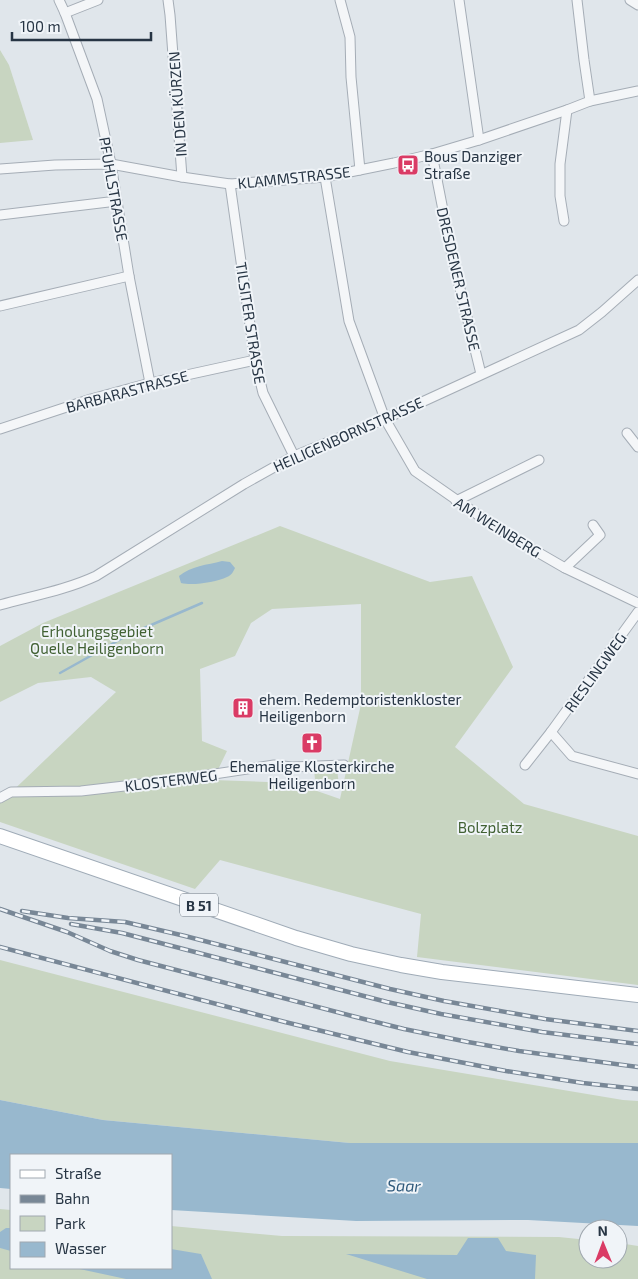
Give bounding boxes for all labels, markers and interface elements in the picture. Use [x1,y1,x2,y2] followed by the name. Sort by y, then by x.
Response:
[12,10,151,42] scale bar
[20,17,61,35] text: 100 m
[164,51,190,157] street label: IN DEN KÜRZEN
[96,135,132,243] street label: PFUHLSTRASSE
[424,147,522,182] place label: Bous Danziger Straße
[396,153,420,177] bus stop icon: Bous Danziger Straße
[237,162,351,192] street label: KLAMMSTRASSE
[434,205,484,353] street label: DRESDENER STRASSE
[232,261,270,385] street label: TILSITER STRASSE
[64,366,190,416] street label: BARBARASTRASSE
[270,393,426,475] street label: HEILIGENBORNSTRASSE
[451,493,545,561] street label: AM WEINBERG
[30,622,164,658] park label: Erholungsgebiet Quelle Heiligenborn
[560,629,630,715] street label: RIESLINGWEG
[259,690,462,725] place label: ehem. Redemptoristenkloster Heiligenborn
[231,696,255,720] building icon: ehem. Redemptoristenkloster Heiligenborn
[300,731,324,755] church icon: Ehemalige Klosterkirche Heiligenborn
[230,757,394,792] place label: Ehemalige Klosterkirche Heiligenborn
[124,765,218,795] street label: KLOSTERWEG
[458,818,522,836] park label: Bolzplatz
[180,894,218,916] road number: B 51
[10,1154,172,1269] legend
[55,1164,101,1182] text: Straße
[387,1175,422,1195] water label: Saar
[55,1189,90,1207] text: Bahn
[55,1214,86,1232] text: Park
[578,1219,628,1269] north arrow
[598,1222,608,1239] text: N
[55,1239,107,1257] text: Wasser

